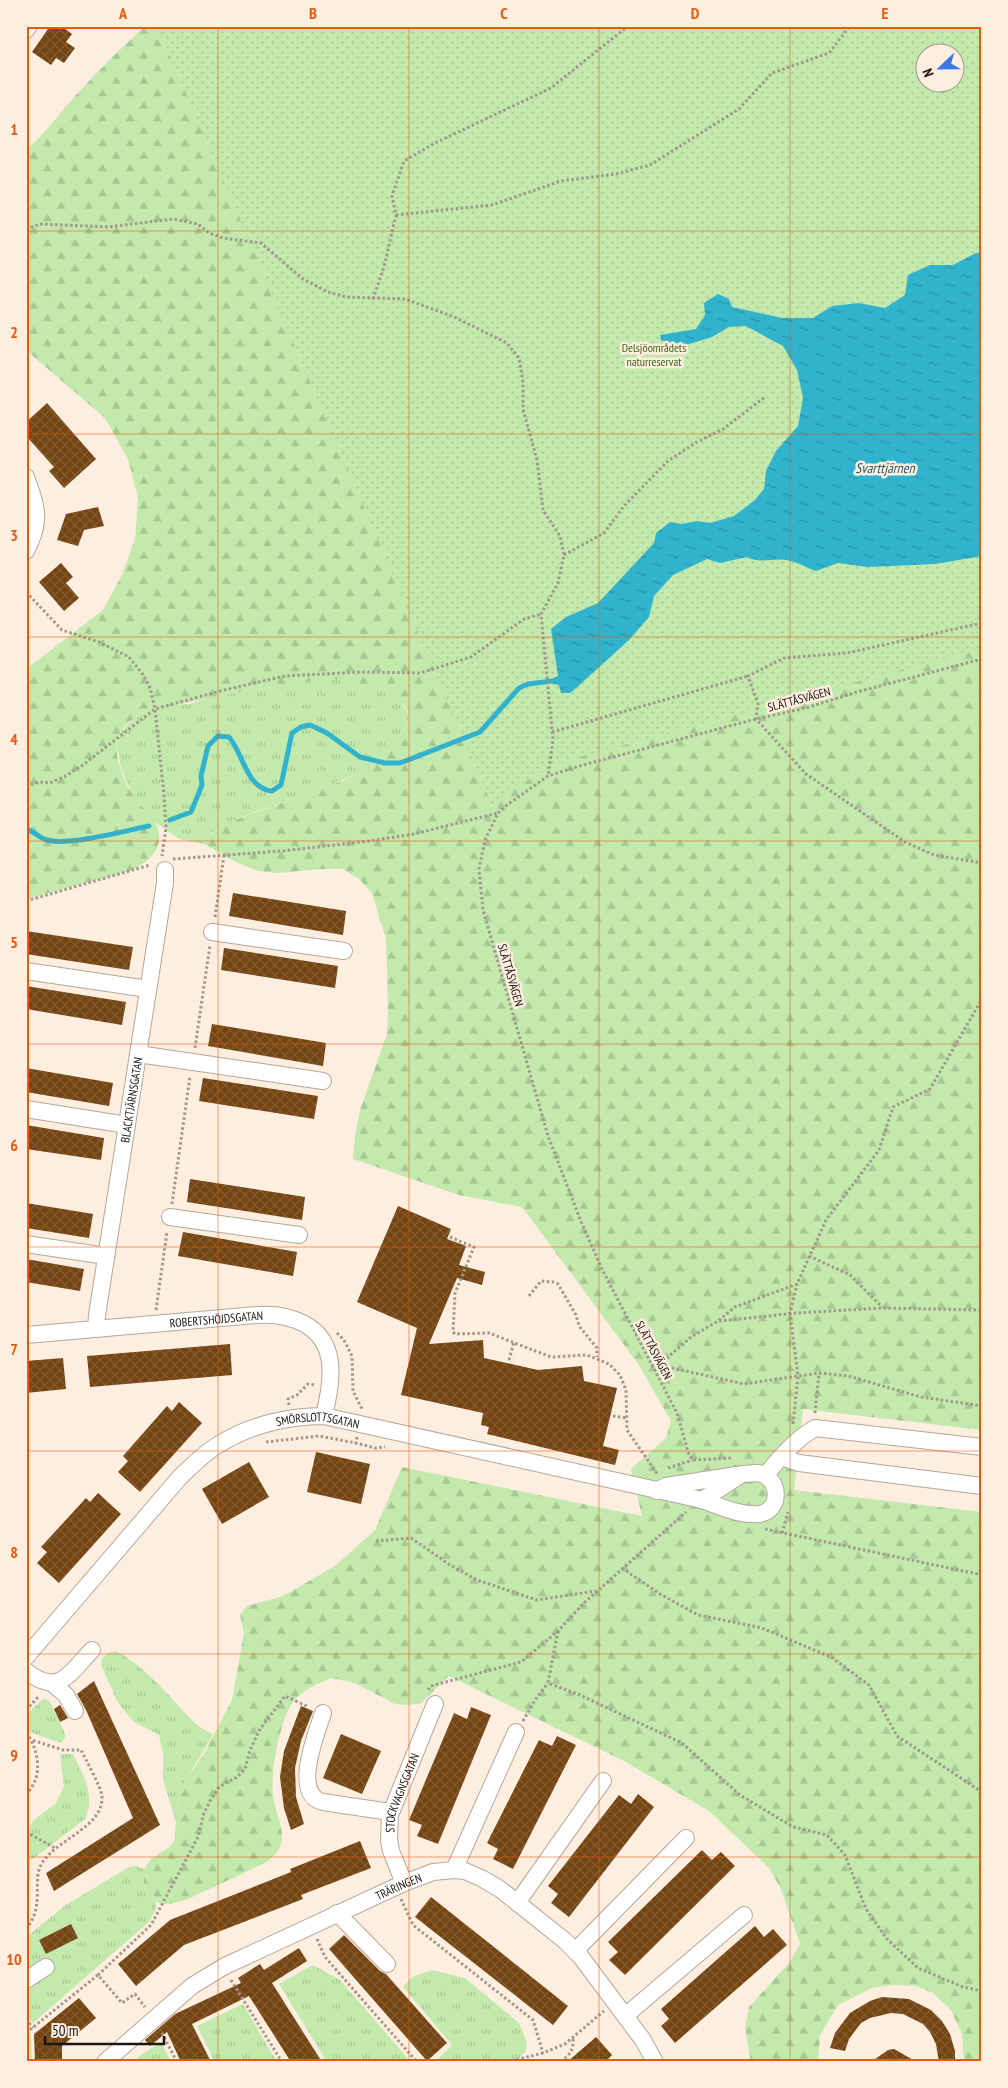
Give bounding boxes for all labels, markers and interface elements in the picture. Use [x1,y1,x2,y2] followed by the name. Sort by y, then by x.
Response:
[118,3,128,23] text: A
[309,3,317,23] text: B
[500,3,508,23] text: C
[691,3,700,23] text: D
[882,3,889,23] text: E
[916,42,966,92] north arrow
[918,66,938,80] text: N
[10,119,18,139] text: 1
[10,322,18,342] text: 2
[622,340,686,369] park label: Delsjöområdets naturreservat
[855,459,916,477] water label: Svarttjärnen
[10,525,18,545] text: 3
[766,683,832,715] street label: SLÄTTÅSVÄGEN
[10,729,18,749] text: 4
[10,932,18,952] text: 5
[495,942,527,1008] street label: SLÄTTÅSVÄGEN
[117,1056,145,1144] street label: BLACKTJÄRNSGATAN
[10,1135,18,1155] text: 6
[169,1307,263,1330] street label: ROBERTSHÖJDSGATAN
[632,1318,676,1382] street label: SLÄTTÅSVÄGEN
[10,1339,18,1359] text: 7
[274,1408,361,1431] street label: SMÖRSLOTTSGATAN
[10,1542,18,1562] text: 8
[10,1745,18,1765] text: 9
[382,1751,422,1833] street label: STOCKVAGNSGATAN
[373,1870,424,1903] street label: TRÄRINGEN
[6,1949,22,1969] text: 10
[45,2013,164,2045] scale bar
[52,2021,78,2040] text: 50 m

